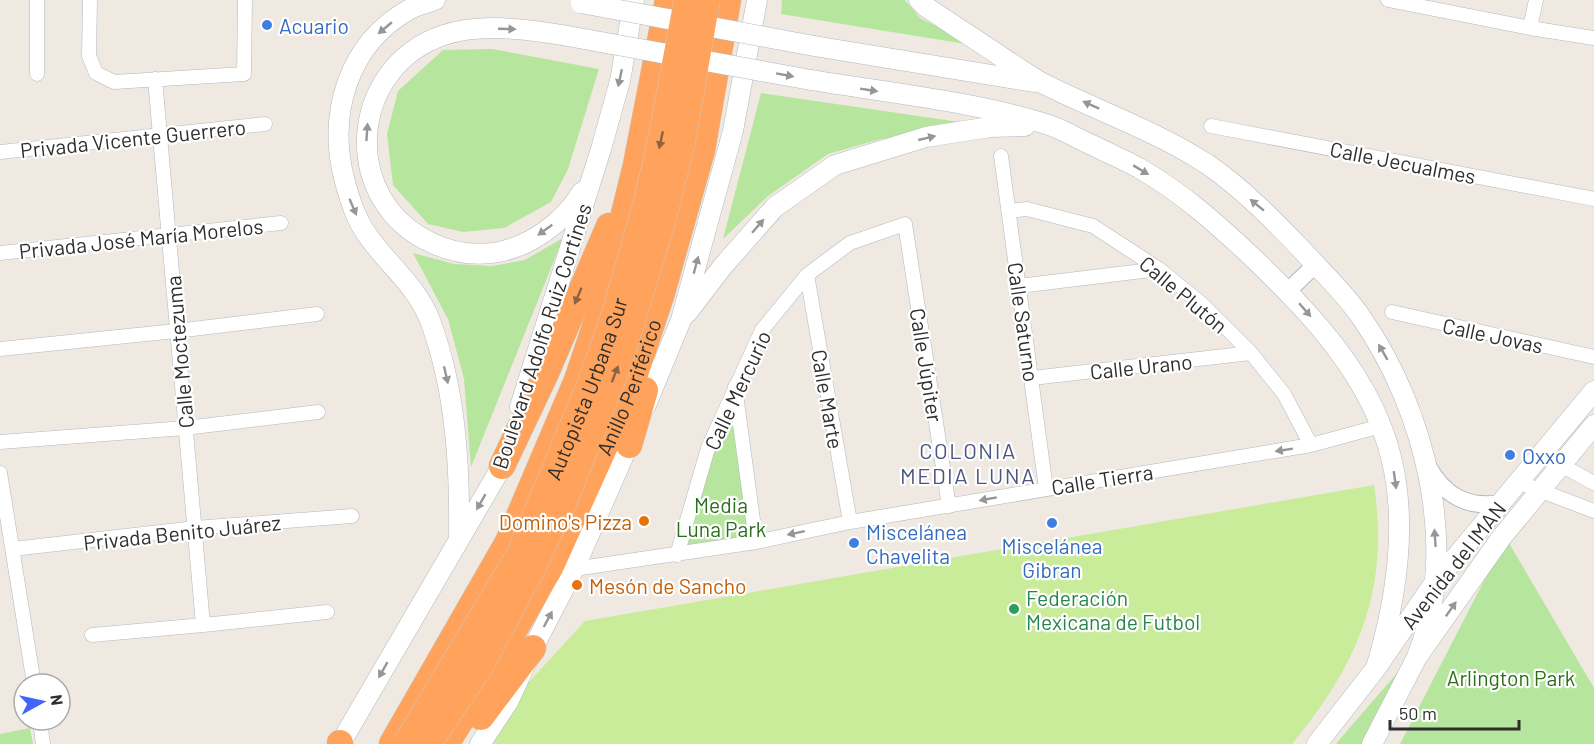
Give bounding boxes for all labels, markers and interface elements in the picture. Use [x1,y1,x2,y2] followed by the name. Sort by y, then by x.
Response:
[279,13,349,38] place label: Acuario
[260,18,274,32] marker: Acuario
[377,22,393,35] one-way arrow
[497,25,516,34] one-way arrow
[615,69,624,88] one-way arrow
[776,71,795,80] one-way arrow
[859,85,878,94] one-way arrow
[1081,100,1099,110] one-way arrow
[19,114,247,162] street label: Privada Vicente Guerrero
[363,123,372,142] one-way arrow
[656,131,665,150] one-way arrow
[918,132,937,142] one-way arrow
[1328,136,1478,188] street label: Calle Jecualmes
[1133,165,1149,176] one-way arrow
[348,198,358,216] one-way arrow
[1250,199,1265,212] one-way arrow
[486,200,596,472] street label: Boulevard Adolfo Ruiz Cortines
[18,213,264,263] street label: Privada José María Morelos
[751,219,764,234] one-way arrow
[538,224,553,236] one-way arrow
[1135,250,1233,338] street label: Calle Plutón
[692,256,701,274] one-way arrow
[1003,261,1045,383] street label: Calle Saturno
[160,275,198,429] street label: Calle Moctezuma
[573,287,583,305] one-way arrow
[539,294,631,483] street label: Autopista Urbana Sur
[1298,302,1311,317] one-way arrow
[906,306,948,424] street label: Calle Júpiter
[1440,312,1546,358] street label: Calle Jovas
[590,315,665,459] street label: Anillo Periférico
[698,326,776,454] street label: Calle Mercurio
[1378,344,1389,360] one-way arrow
[807,347,849,451] street label: Calle Marte
[1088,348,1194,384] street label: Calle Urano
[611,365,620,383] one-way arrow
[442,366,452,384] one-way arrow
[900,437,1036,488] district label: COLONIA MEDIA LUNA
[1522,443,1566,468] place label: Oxxo
[1274,445,1293,454] one-way arrow
[1503,448,1517,462] marker: Oxxo
[1049,459,1155,499] street label: Calle Tierra
[1390,470,1399,489] one-way arrow
[676,492,766,541] park label: Media Luna Park
[476,494,487,510] one-way arrow
[978,495,997,504] one-way arrow
[1395,496,1511,634] street label: Avenida del IMAN
[82,509,282,555] street label: Privada Benito Juárez
[499,509,632,534] place label: Domino's Pizza
[637,514,651,528] marker: Domino's Pizza
[1045,516,1059,530] marker: Miscelánea Gibran
[866,519,967,568] place label: Miscelánea Chavelita
[786,529,805,538] one-way arrow
[1431,529,1440,548] one-way arrow
[1001,533,1103,582] place label: Miscelánea Gibran
[847,536,861,550] marker: Miscelánea Chavelita
[589,573,746,598] place label: Mesón de Sancho
[570,578,584,592] marker: Mesón de Sancho
[1026,585,1200,634] place label: Federación Mexicana de Futbol
[1007,602,1021,616] marker: Federación Mexicana de Futbol
[1445,602,1457,618] one-way arrow
[543,610,553,627] one-way arrow
[378,662,388,679] one-way arrow
[1447,665,1575,690] park label: Arlington Park
[12,672,72,732] north arrow
[47,693,67,706] text: N
[1390,693,1519,731] scale bar
[1399,702,1437,724] text: 50 m

